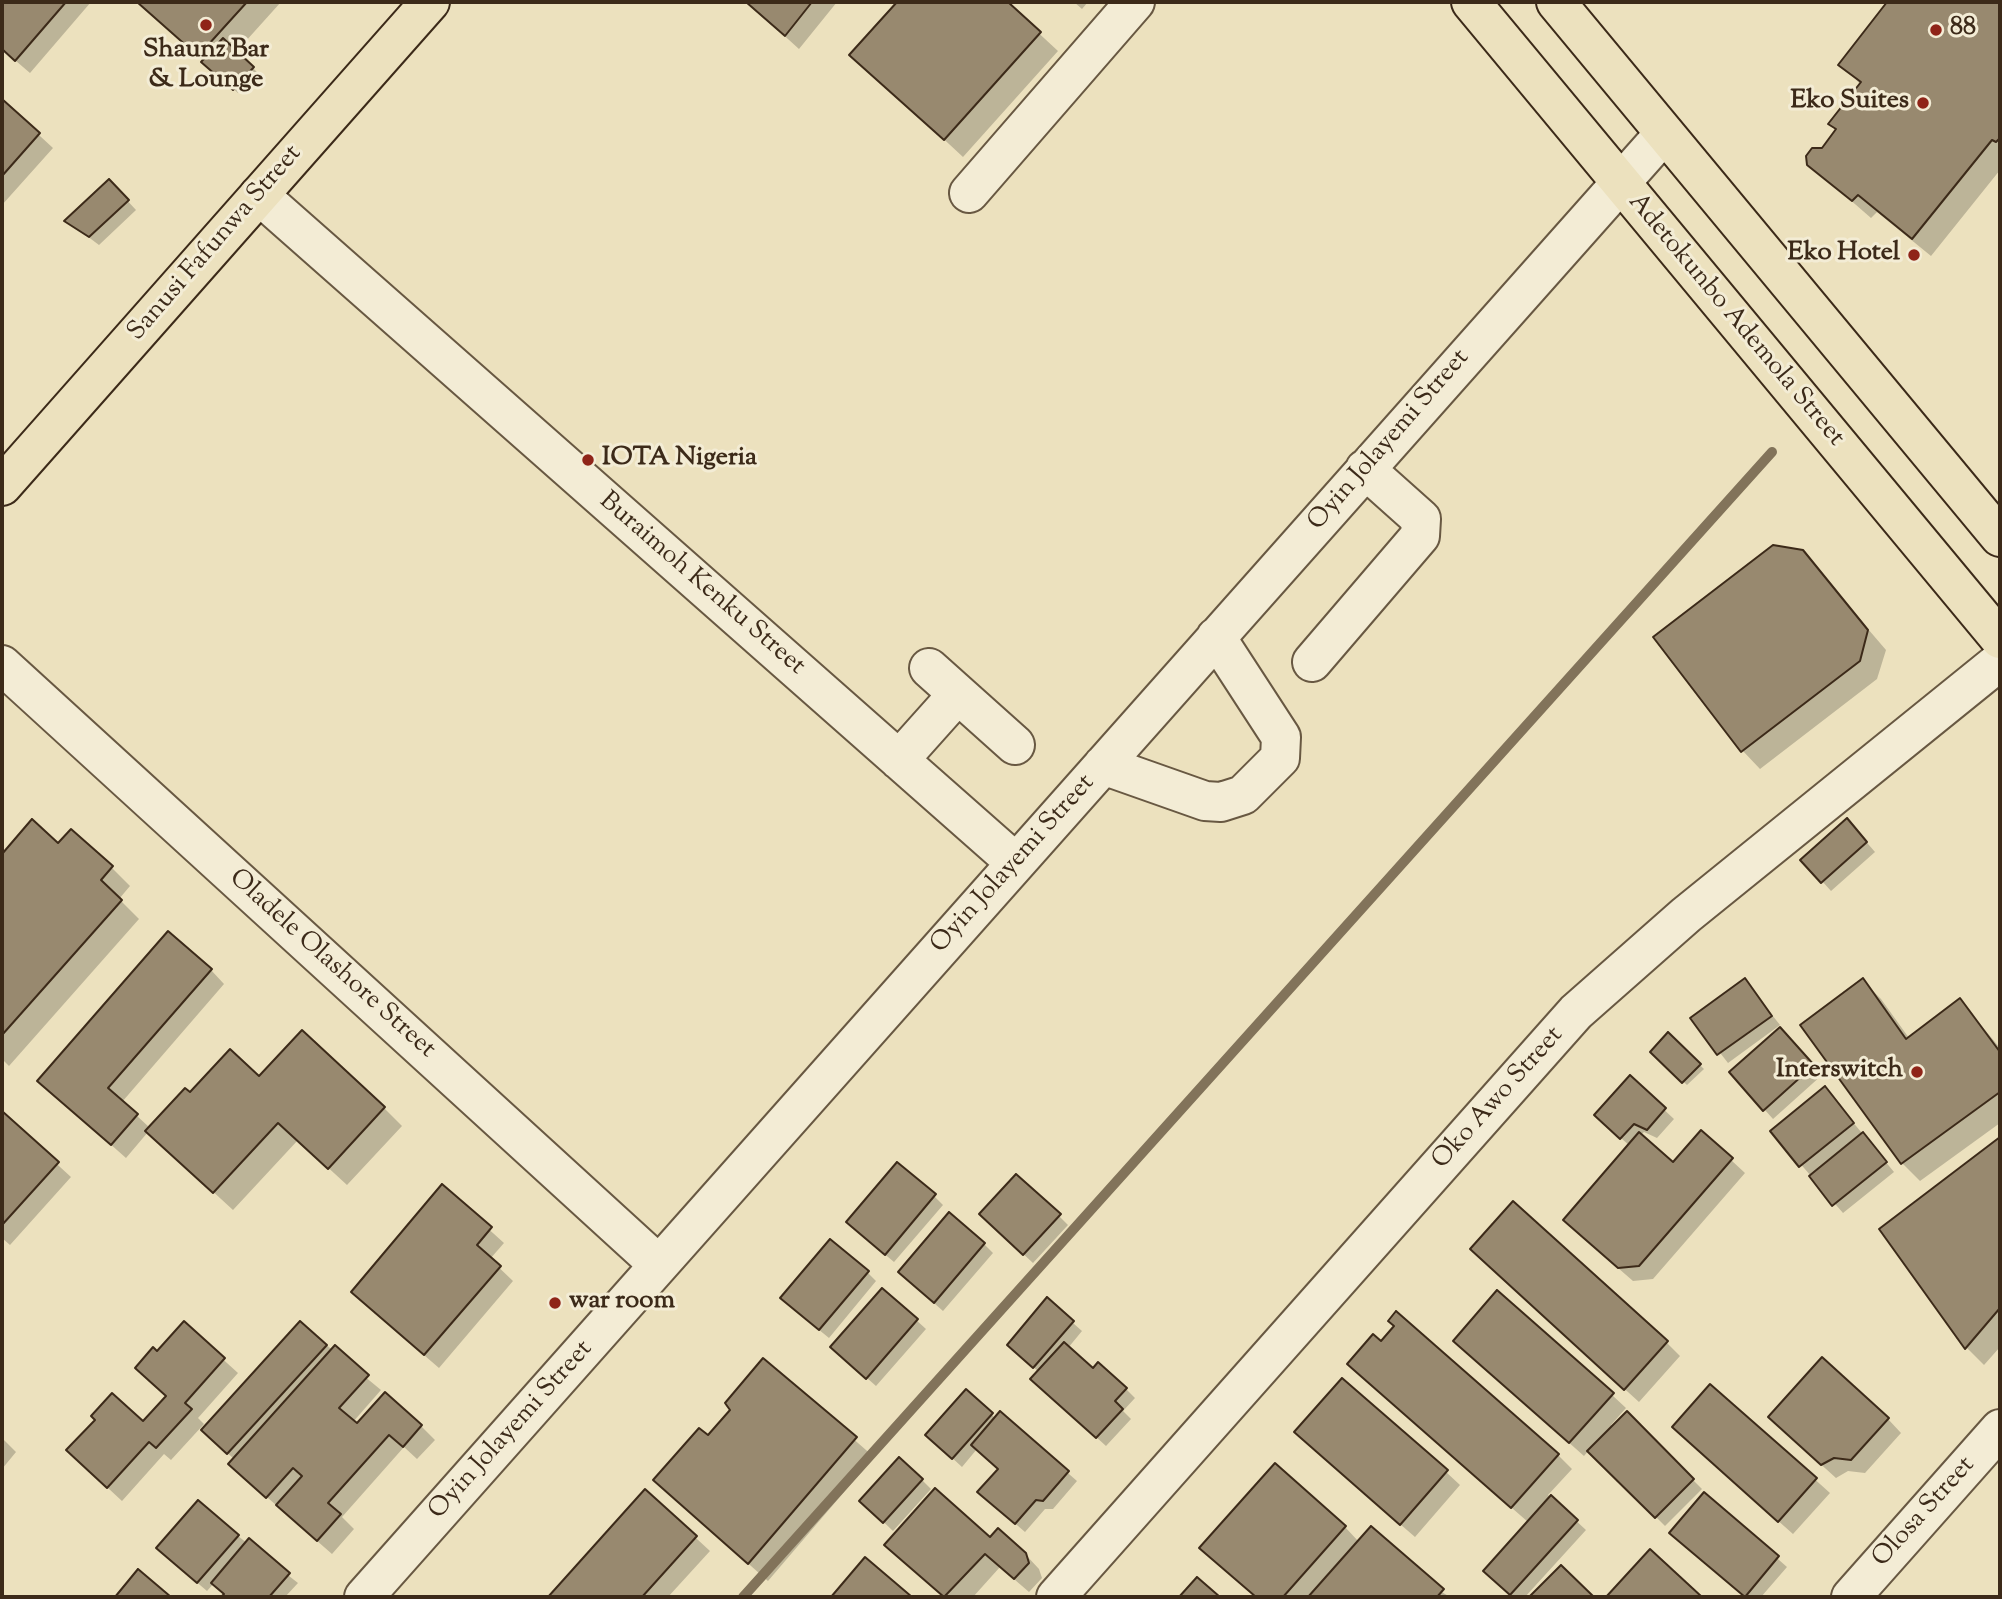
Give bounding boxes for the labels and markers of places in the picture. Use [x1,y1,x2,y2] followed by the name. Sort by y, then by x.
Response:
[1950,14,1976,46] place label: 88
[198,17,214,33] marker: Shaunz Bar & Lounge
[1928,22,1944,38] marker: 88
[143,36,269,98] place label: Shaunz Bar & Lounge
[1790,87,1909,119] place label: Eko Suites
[1915,95,1931,111] marker: Eko Suites
[1788,239,1900,271] place label: Eko Hotel
[1906,247,1922,263] marker: Eko Hotel
[602,444,757,476] place label: IOTA Nigeria
[580,452,596,468] marker: IOTA Nigeria
[1776,1056,1903,1088] place label: Interswitch
[1909,1064,1925,1080] marker: Interswitch
[569,1287,675,1319] place label: war room
[547,1295,563,1311] marker: war room

